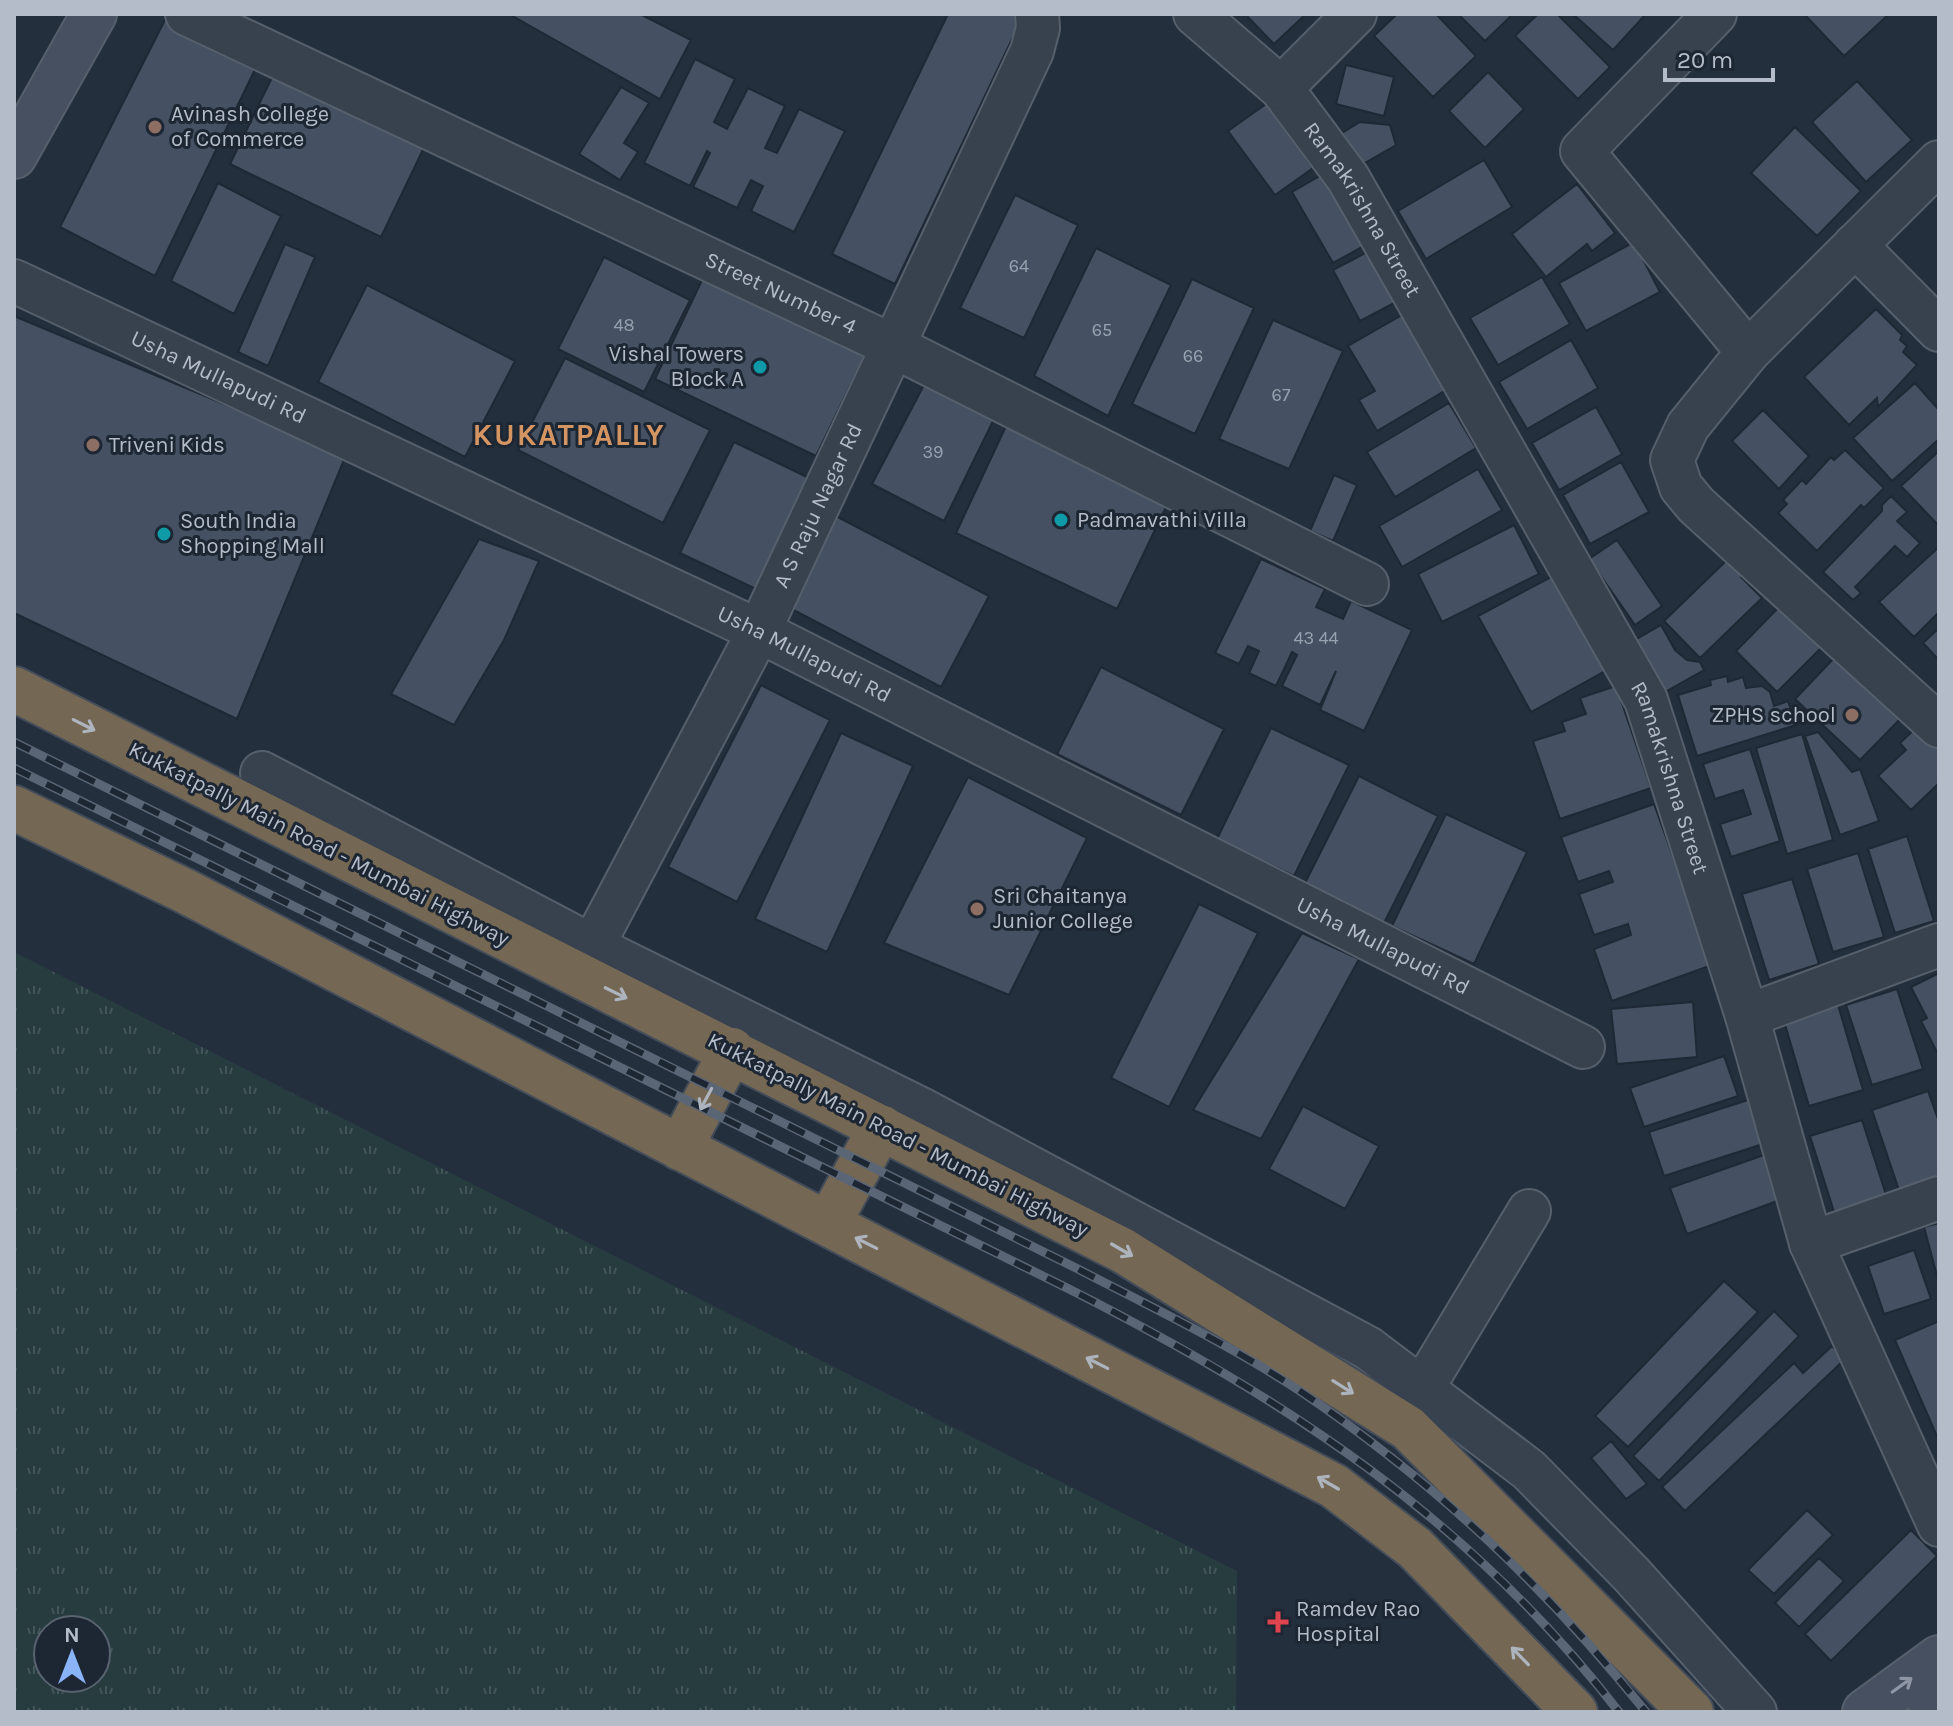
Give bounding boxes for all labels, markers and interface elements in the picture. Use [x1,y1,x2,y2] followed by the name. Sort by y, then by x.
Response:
[1665,32,1773,82] scale bar
[1677,46,1733,74] text: 20 m
[171,101,329,152] place label: Avinash College of Commerce
[1298,117,1426,302] street label: Ramakrishna Street
[146,118,164,136] marker: Avinash College of Commerce
[701,246,861,340] street label: Street Number 4
[1009,255,1029,277] house number: 64
[613,314,635,336] house number: 48
[1092,319,1112,341] house number: 65
[127,325,310,429] street label: Usha Mullapudi Rd
[609,341,744,392] place label: Vishal Towers Block A
[1183,345,1203,367] house number: 66
[751,358,769,376] marker: Vishal Towers Block A
[1272,384,1291,406] house number: 67
[472,417,666,453] district label: KUKATPALLY
[768,419,868,592] street label: A S Raju Nagar Rd
[109,432,225,458] place label: Triveni Kids
[84,436,102,454] marker: Triveni Kids
[922,441,944,463] house number: 39
[1077,507,1247,533] place label: Padmavathi Villa
[180,508,325,559] place label: South India Shopping Mall
[1052,511,1070,529] marker: Padmavathi Villa
[155,525,173,543] marker: South India Shopping Mall
[713,600,895,708] street label: Usha Mullapudi Rd
[1293,627,1339,649] house number: 43 44
[1625,677,1714,877] street label: Ramakrishna Street
[1711,702,1836,728] place label: ZPHS school
[1843,706,1861,724] marker: ZPHS school
[71,717,95,733] one-way arrow
[124,736,514,952] street label: Kukkatpally Main Road - Mumbai Highway
[993,883,1133,934] place label: Sri Chaitanya Junior College
[1292,891,1474,1001] street label: Usha Mullapudi Rd
[968,900,986,918] marker: Sri Chaitanya Junior College
[603,986,627,1001] one-way arrow
[703,1027,1093,1243] street label: Kukkatpally Main Road - Mumbai Highway
[698,1086,714,1110] one-way arrow
[855,1235,879,1251] one-way arrow
[1110,1243,1133,1259] one-way arrow
[1086,1354,1110,1370] one-way arrow
[1331,1380,1354,1396] one-way arrow
[1317,1475,1340,1491] one-way arrow
[1296,1596,1420,1647] place label: Ramdev Rao Hospital
[1267,1611,1289,1633] marker: Ramdev Rao Hospital
[32,1614,112,1694] north arrow
[64,1622,80,1648] text: N
[1511,1647,1530,1666] one-way arrow
[1891,1677,1912,1694] one-way arrow

